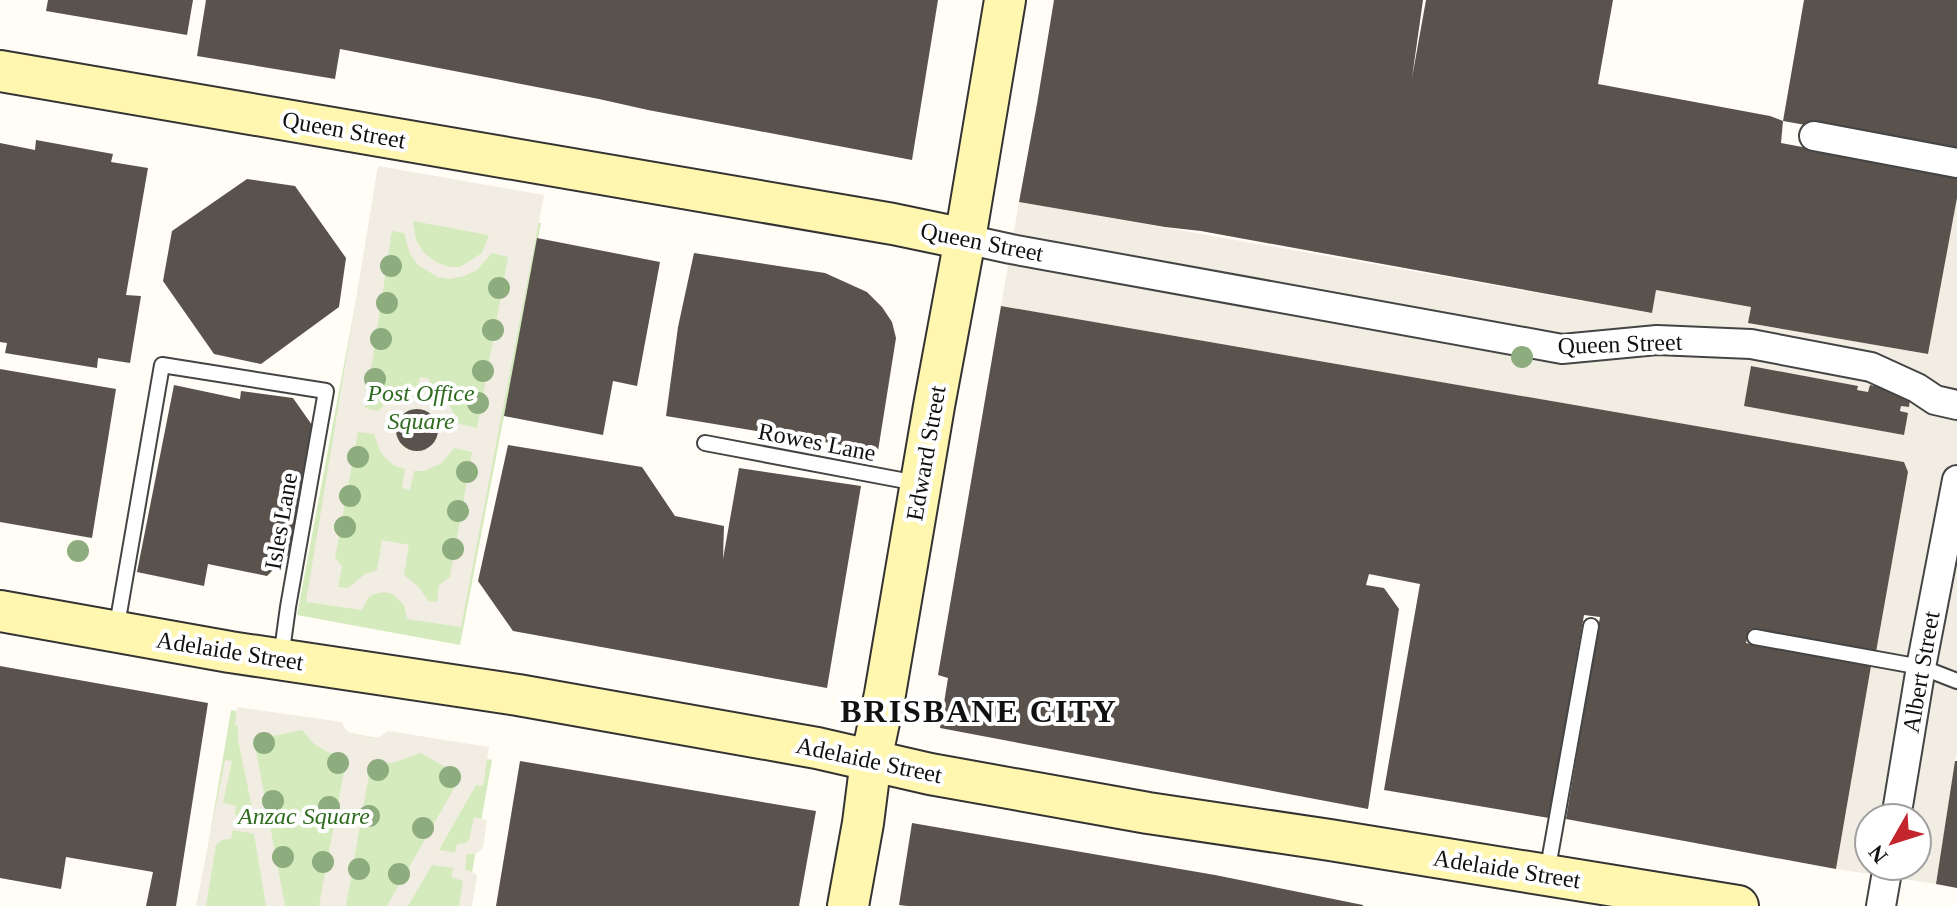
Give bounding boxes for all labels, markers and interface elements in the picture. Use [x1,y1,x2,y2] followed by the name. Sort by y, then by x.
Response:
[280,106,408,154] street label: Queen Street
[918,217,1046,267] street label: Queen Street
[1557,329,1683,359] street label: Queen Street
[366,380,475,434] park label: Post Office Square
[901,383,951,523] street label: Edward Street
[756,418,878,466] street label: Rowes Lane
[260,471,302,571] street label: Isles Lane
[1897,609,1945,735] street label: Albert Street
[155,627,306,676] street label: Adelaide Street
[840,693,1118,729] district label: BRISBANE CITY
[794,732,945,788] street label: Adelaide Street
[1853,802,1933,882] north arrow
[236,803,370,829] park label: Anzac Square
[1863,840,1893,868] text: N
[1432,845,1583,894] street label: Adelaide Street

